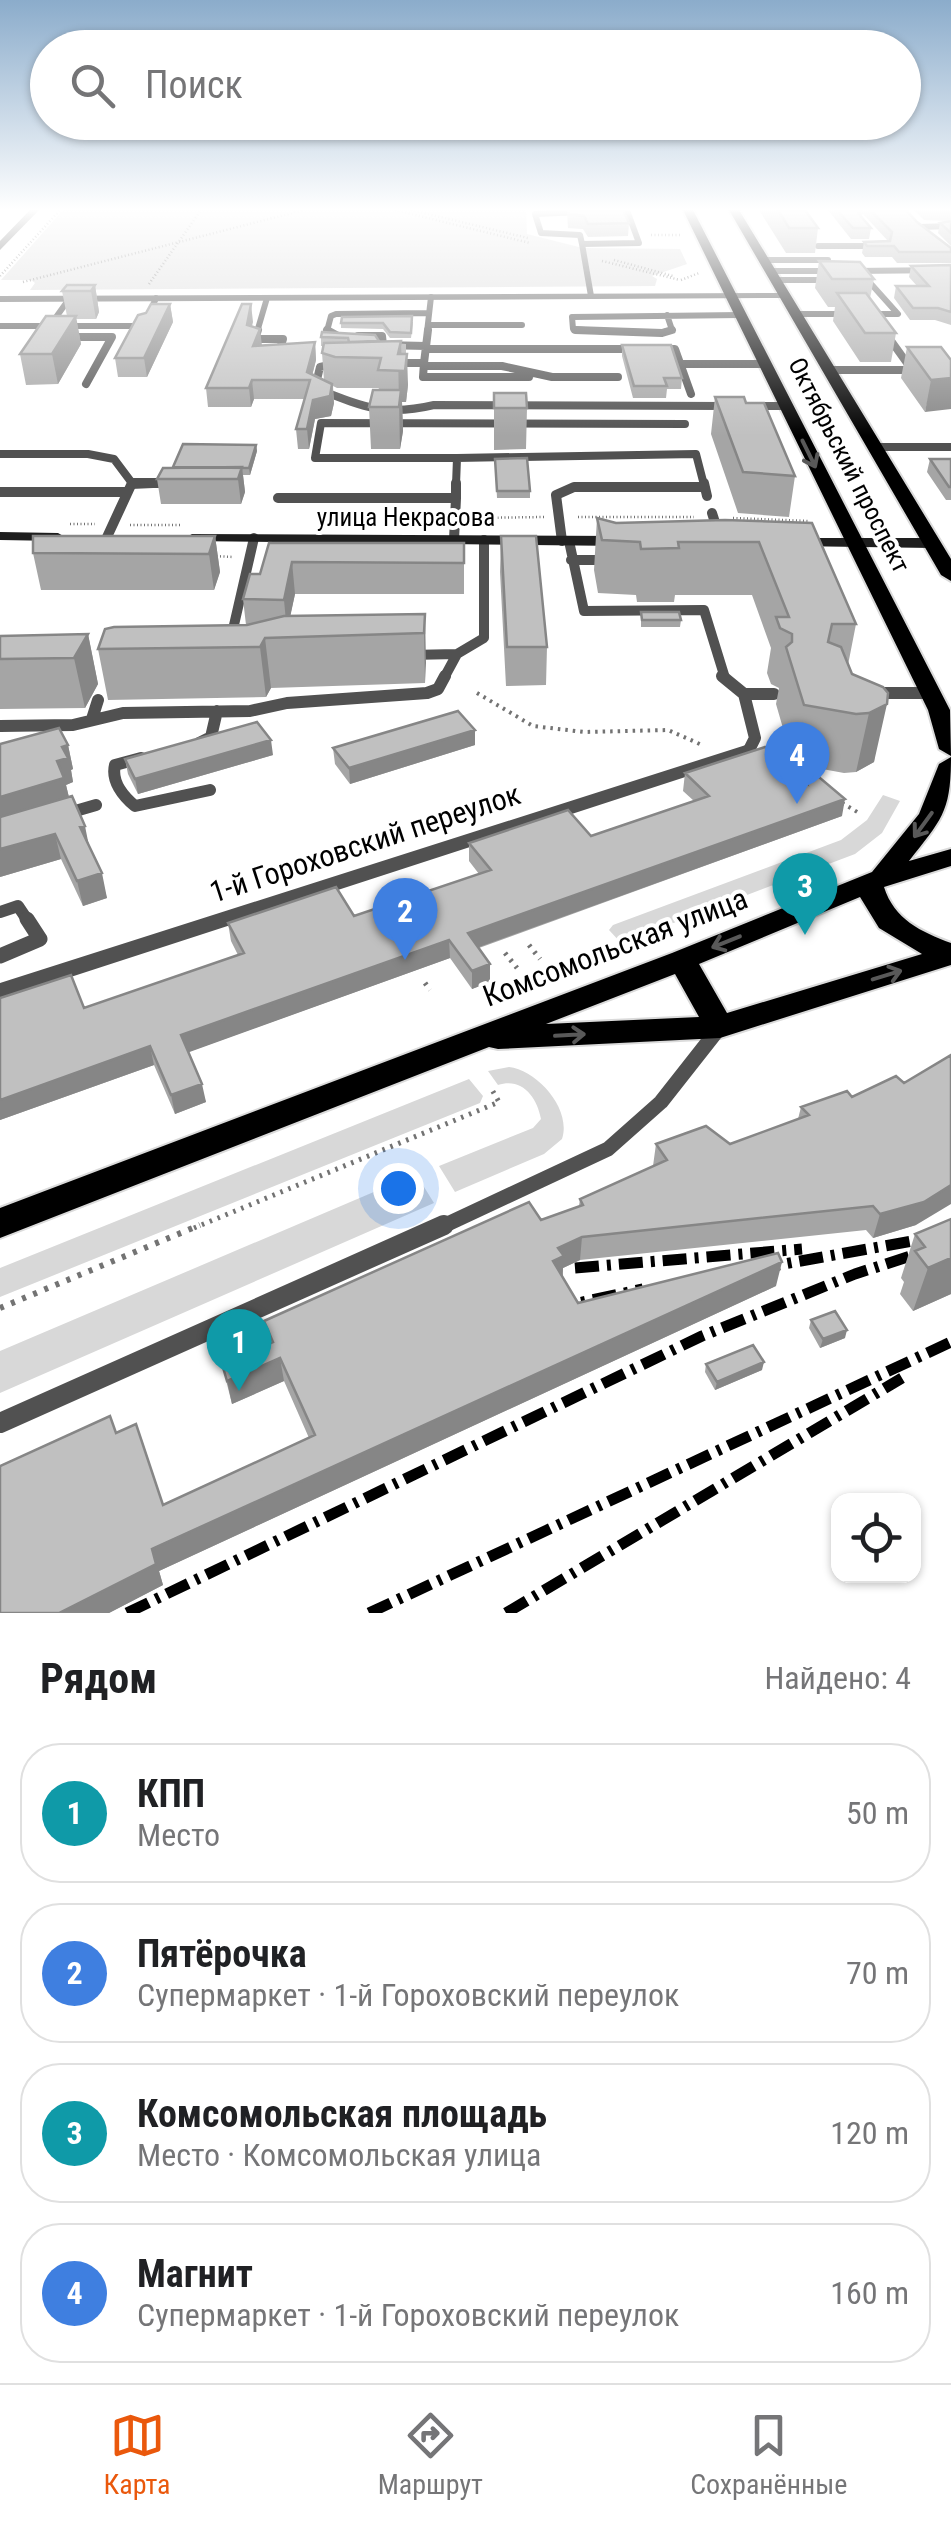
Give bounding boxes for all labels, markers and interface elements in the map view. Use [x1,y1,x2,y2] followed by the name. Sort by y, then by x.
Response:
[30,30,921,140] search box
[65,58,120,113] icon: search
[145,63,243,107] text: Поиск
[782,353,916,577] street label: Октябрьский проспект
[800,439,819,468] one-way arrow
[317,503,495,532] street label: улица Некрасова
[764,722,830,804] pin: 4
[205,776,525,910] street label: 1-й Гороховский переулок
[913,811,934,838] one-way arrow
[772,852,838,935] pin: 3
[372,878,438,960] pin: 2
[478,880,752,1014] street label: Комсомольская улица
[712,934,742,952] one-way arrow
[871,964,902,982] one-way arrow
[554,1025,586,1044] one-way arrow
[373,1163,424,1214] your location
[206,1308,272,1391] pin: 1
[831,1493,921,1583] map controls
[831,1493,921,1583] button: locate
[40,1654,157,1703] text: Рядом
[764,1659,911,1697] text: Найдено: 4
[137,1772,205,1816] text: КПП
[66,1794,83,1832] text: 1
[846,1794,909,1832] text: 50 m
[137,1816,220,1854] text: Место
[137,1932,307,1976] text: Пятёрочка
[66,1954,83,1992] text: 2
[846,1954,909,1992] text: 70 m
[137,1976,679,2014] text: Супермаркет · 1-й Гороховский переулок
[137,2092,547,2136] text: Комсомольская площадь
[66,2114,83,2152] text: 3
[830,2114,909,2152] text: 120 m
[137,2136,541,2174] text: Место · Комсомольская улица
[137,2252,253,2296] text: Магнит
[66,2274,83,2312] text: 4
[830,2274,909,2312] text: 160 m
[137,2296,679,2334] text: Супермаркет · 1-й Гороховский переулок
[104,2408,171,2501] tab: Карта
[378,2408,483,2501] tab: Маршрут
[690,2408,847,2501] tab: Сохранённые

